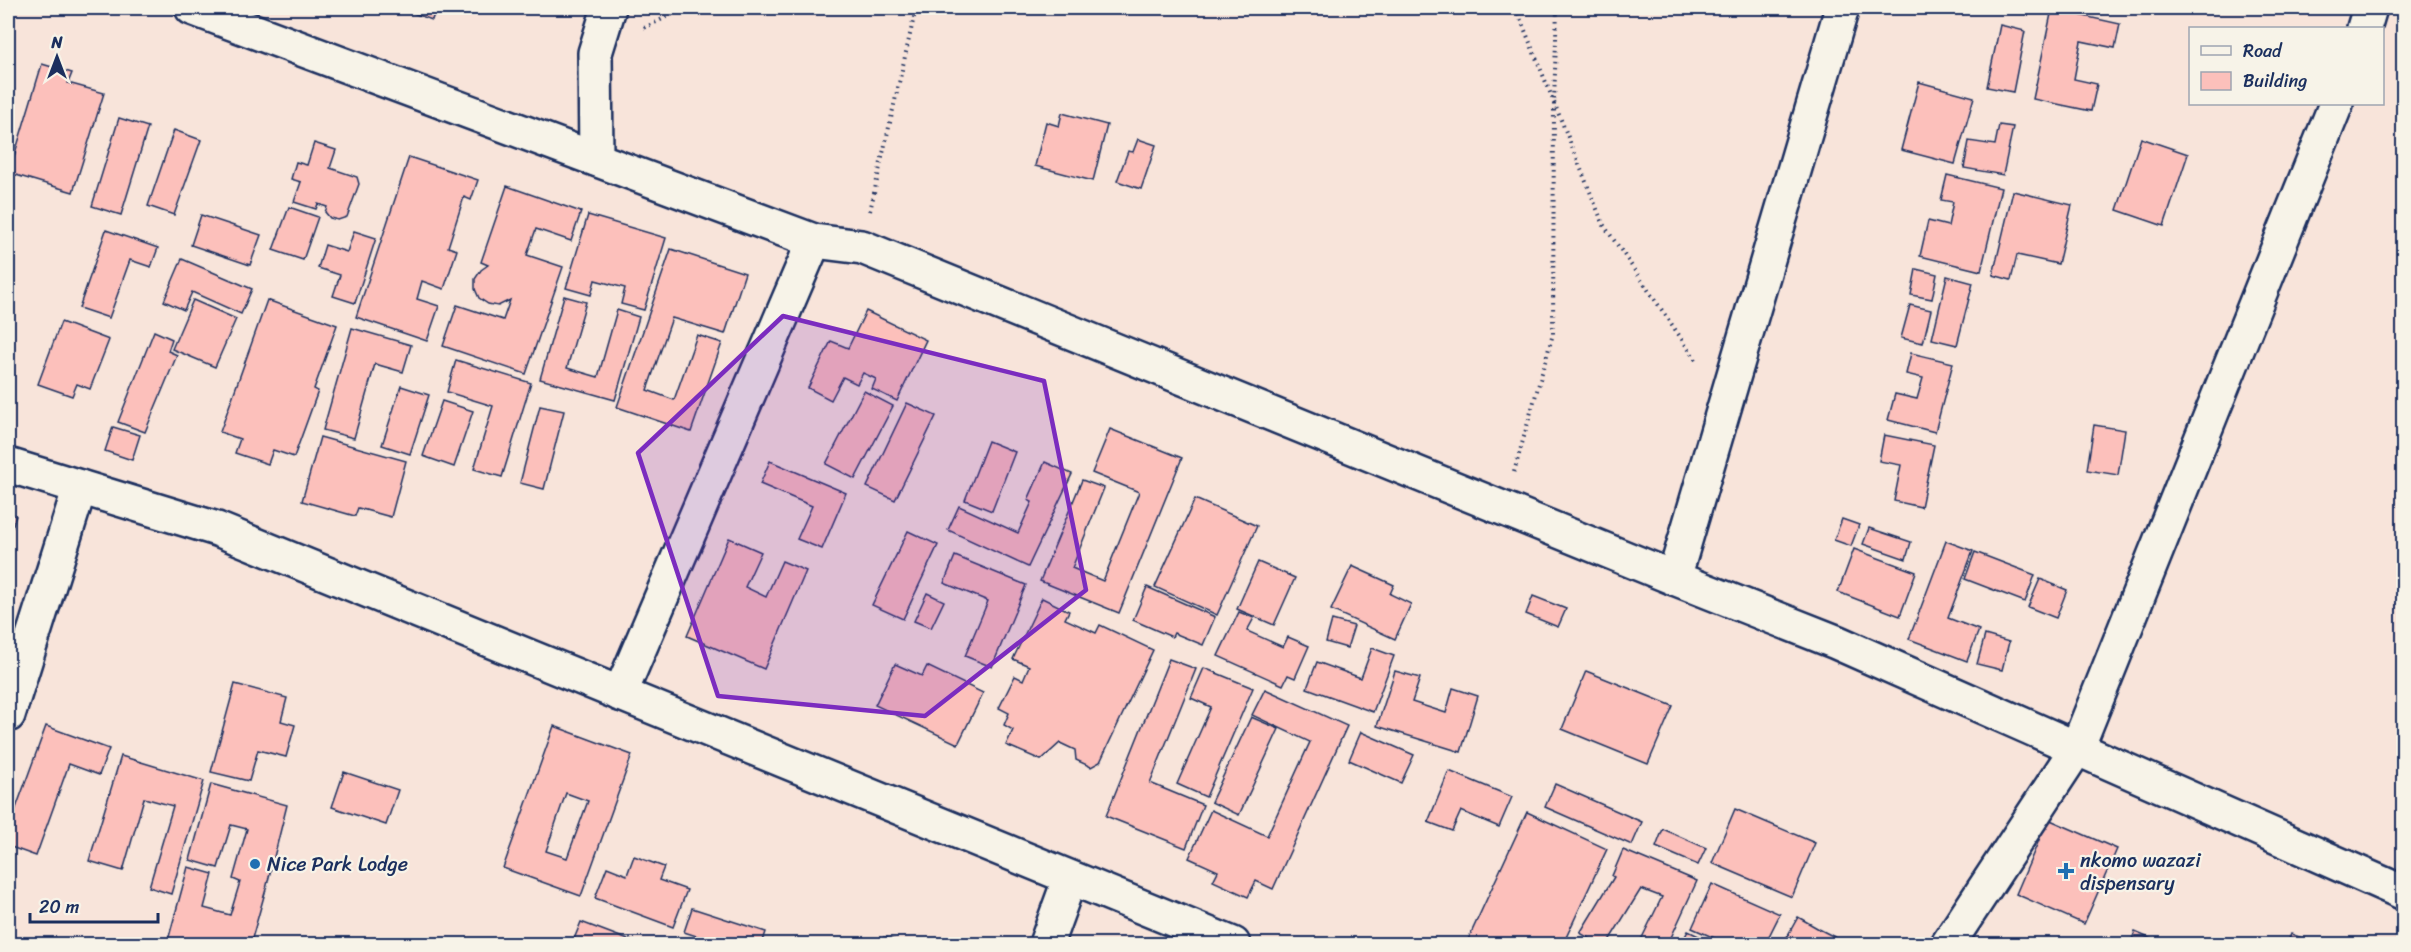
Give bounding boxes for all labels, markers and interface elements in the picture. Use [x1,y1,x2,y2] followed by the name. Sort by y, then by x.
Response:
[27,27,87,87] north arrow
[2189,27,2384,105] legend
[50,28,63,57] text: N
[2243,35,2283,67] text: Road
[2243,65,2307,97] text: Building
[2080,843,2202,901] place label: nkomo wazazi dispensary
[267,847,408,882] place label: Nice Park Lodge
[248,857,262,871] marker: Nice Park Lodge
[2057,862,2075,880] marker: nkomo wazazi dispensary
[30,886,158,924] scale bar
[39,891,79,923] text: 20 m

